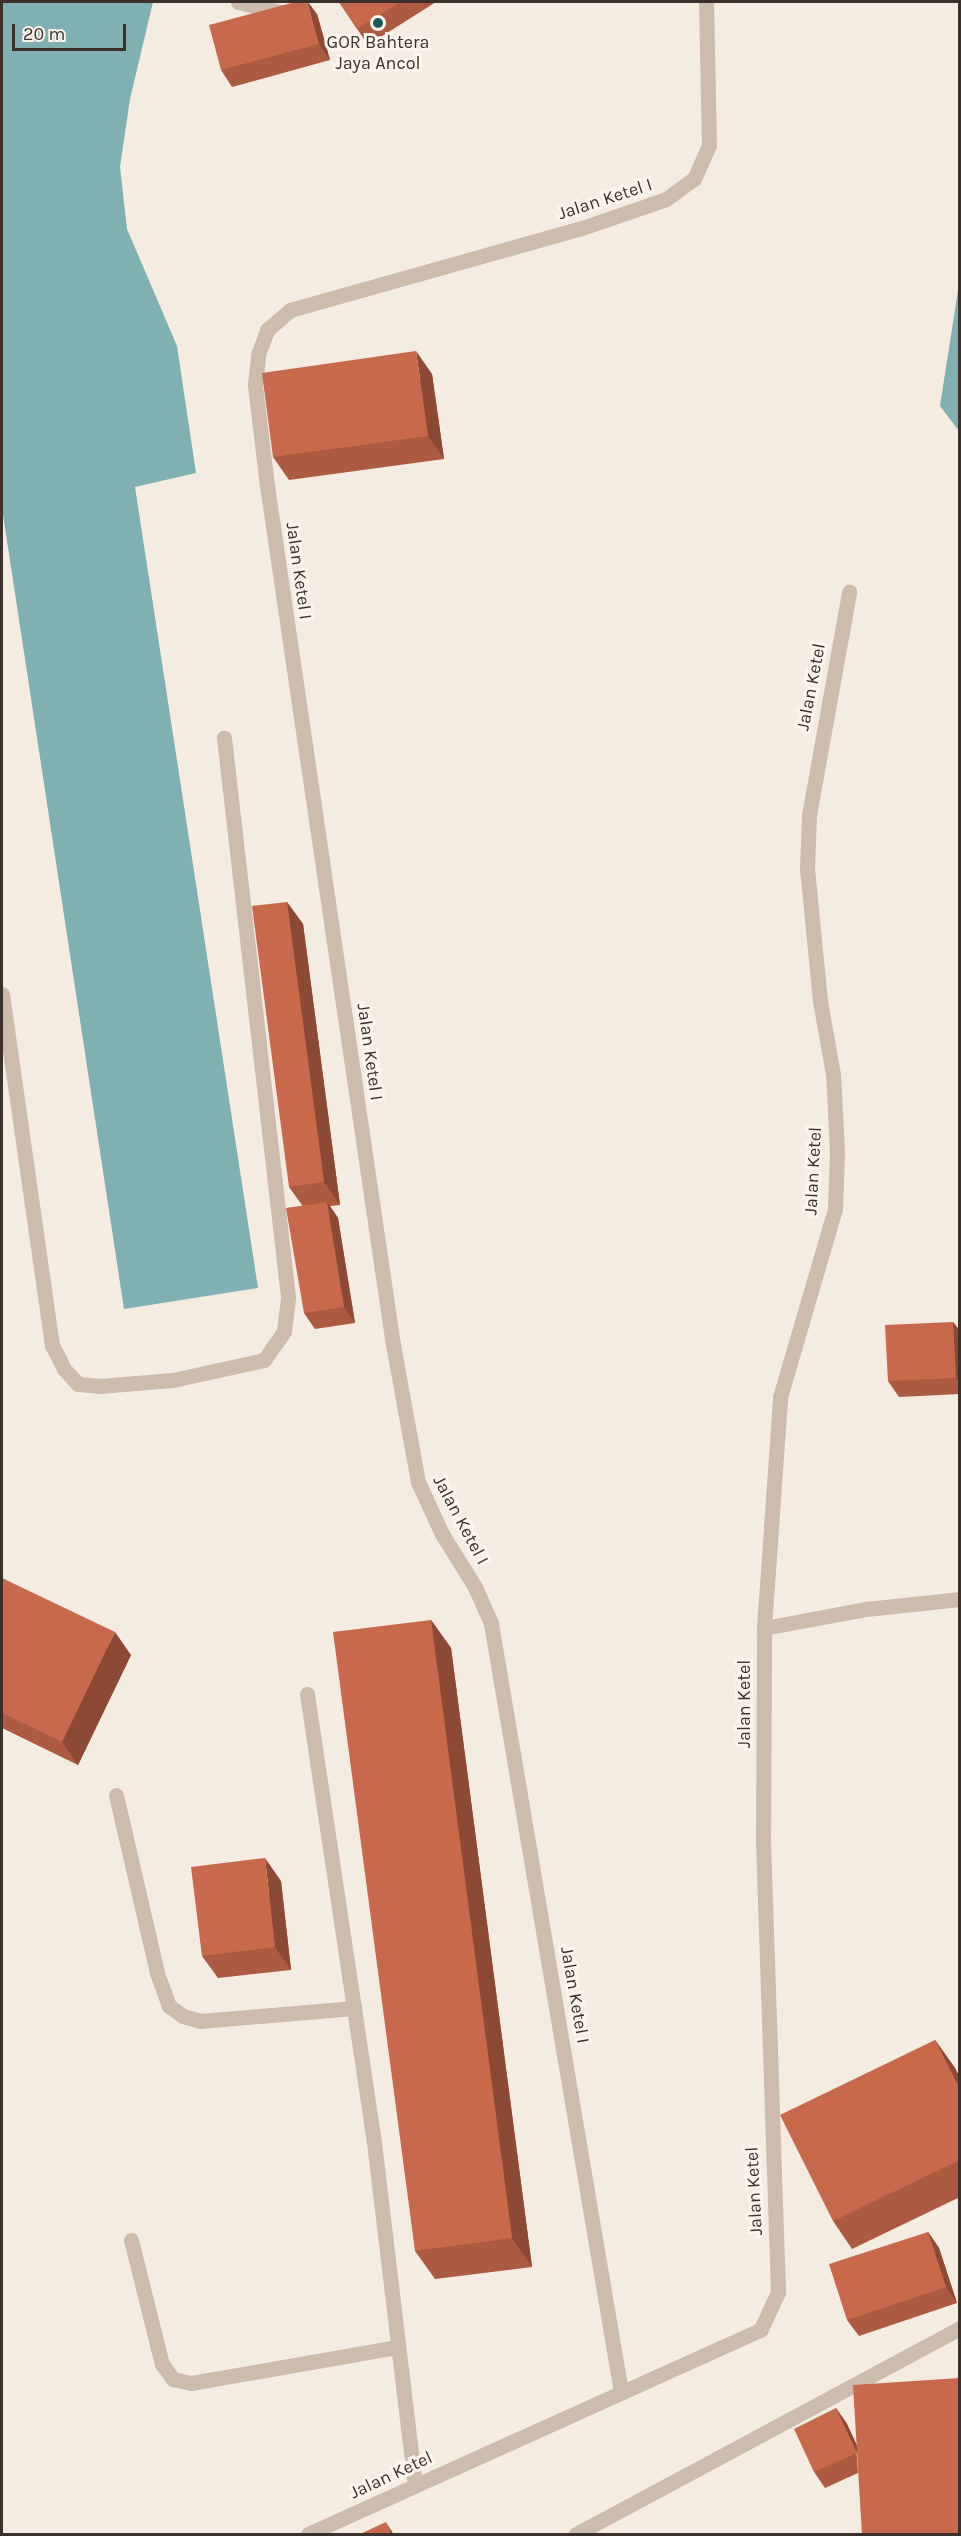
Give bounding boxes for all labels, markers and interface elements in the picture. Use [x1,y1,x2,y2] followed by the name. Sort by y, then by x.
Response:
[15,12,129,50] scale bar
[371,16,385,30] marker: GOR Bahtera Jaya Ancol
[23,23,65,45] text: 20 m
[327,32,429,74] place label: GOR Bahtera Jaya Ancol
[555,174,655,224] street label: Jalan Ketel I
[281,521,317,621] street label: Jalan Ketel I
[792,642,830,732] street label: Jalan Ketel
[352,1002,388,1102] street label: Jalan Ketel I
[800,1126,826,1216] street label: Jalan Ketel
[429,1472,493,1568] street label: Jalan Ketel I
[733,1660,755,1748] street label: Jalan Ketel
[556,1945,594,2045] street label: Jalan Ketel I
[741,2146,767,2236] street label: Jalan Ketel
[346,2447,436,2503] street label: Jalan Ketel

